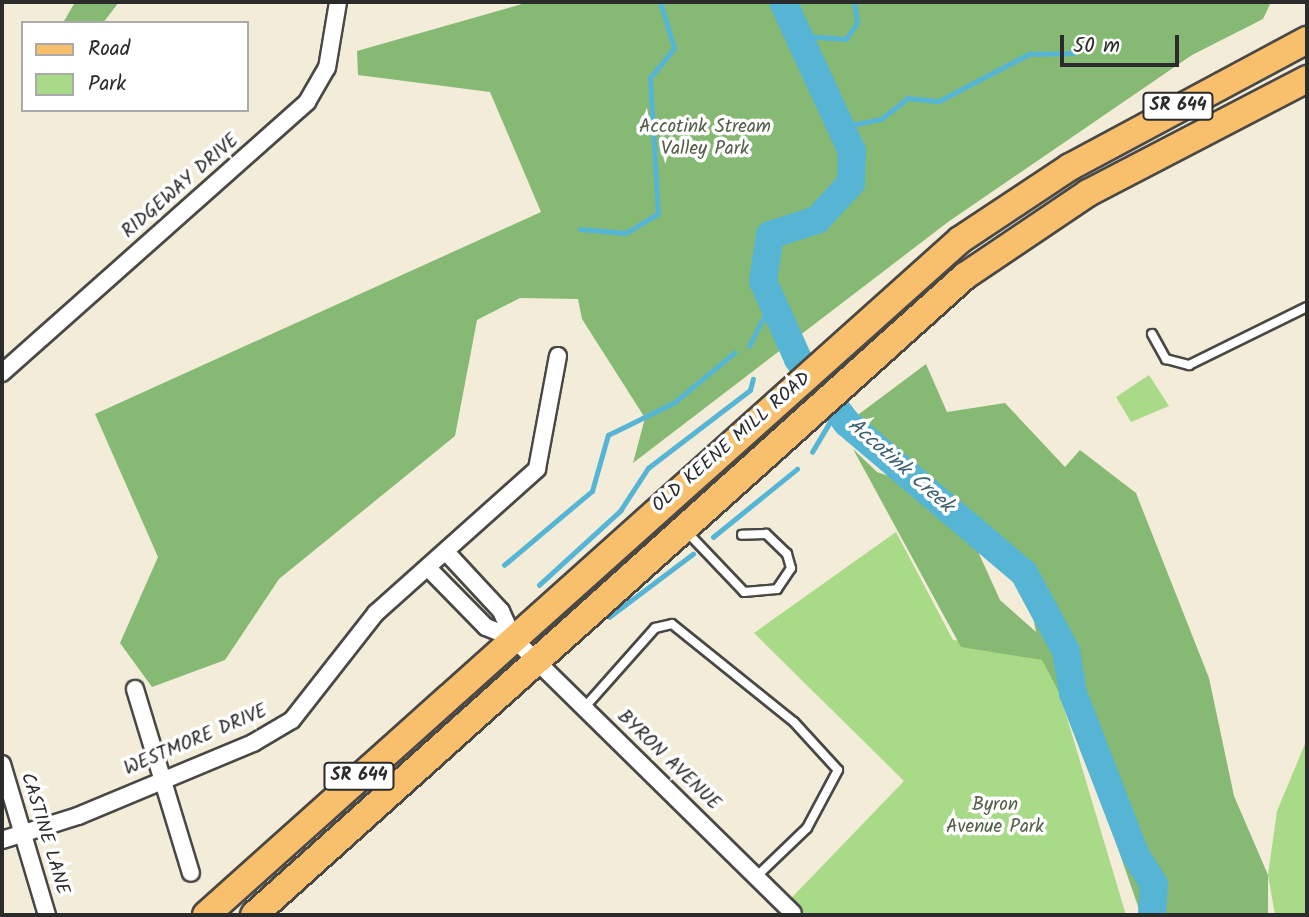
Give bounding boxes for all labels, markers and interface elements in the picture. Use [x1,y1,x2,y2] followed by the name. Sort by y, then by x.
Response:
[21,21,248,112] legend
[1064,21,1183,65] scale bar
[1073,30,1120,63] text: 50 m
[88,33,130,66] text: Road
[88,68,126,101] text: Park
[1141,92,1215,120] road number: SR 644
[639,117,771,161] park label: Accotink Stream Valley Park
[118,130,244,244] street label: RIDGEWAY DRIVE
[648,368,816,518] street label: OLD KEENE MILL ROAD
[842,413,958,519] water label: Accotink Creek
[121,701,271,781] street label: WESTMORE DRIVE
[612,706,724,816] street label: BYRON AVENUE
[322,762,396,790] road number: SR 644
[15,770,73,898] street label: CASTINE LANE
[946,795,1044,839] park label: Byron Avenue Park

